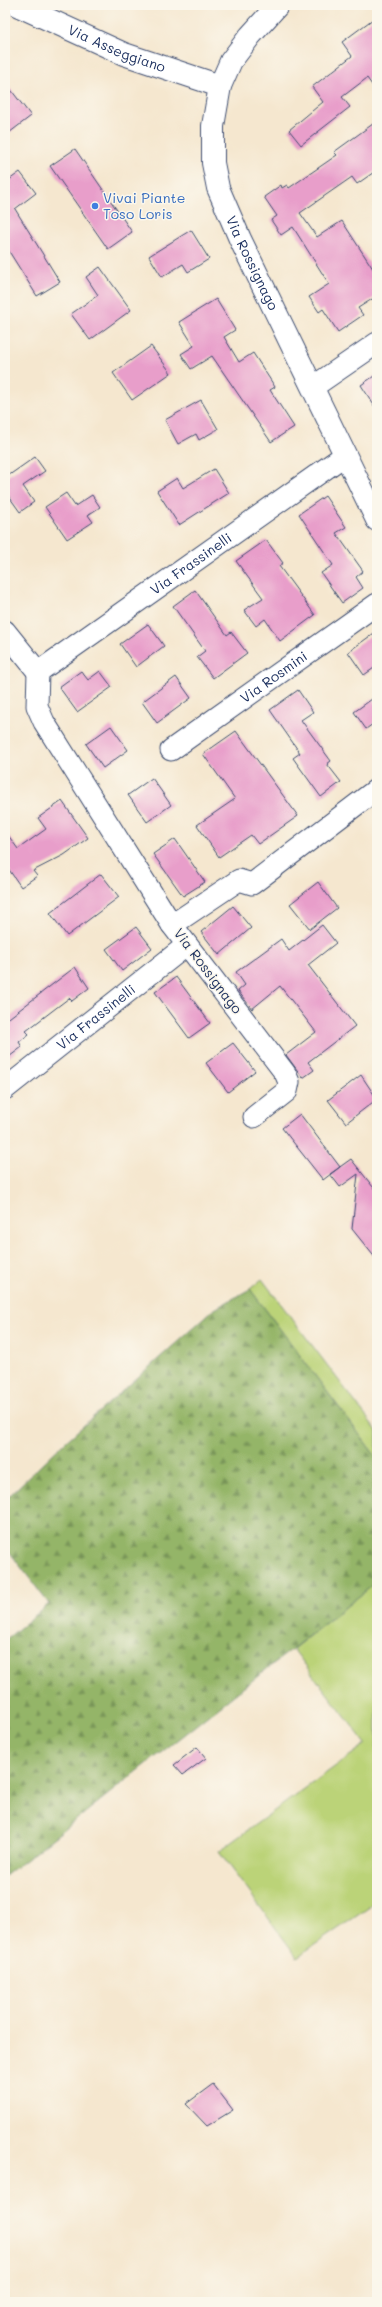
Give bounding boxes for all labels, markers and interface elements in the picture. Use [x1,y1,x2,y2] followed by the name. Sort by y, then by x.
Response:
[65,20,168,76] street label: Via Asseggiano
[103,188,185,223] place label: Vivai Piante Toso Loris
[90,201,100,211] marker: Vivai Piante Toso Loris
[222,213,283,313] street label: Via Rossignago
[146,528,235,599] street label: Via Frassinelli
[236,646,311,707] street label: Via Rosmini
[170,924,247,1017] street label: Via Rossignago
[52,979,139,1054] street label: Via Frassinelli

